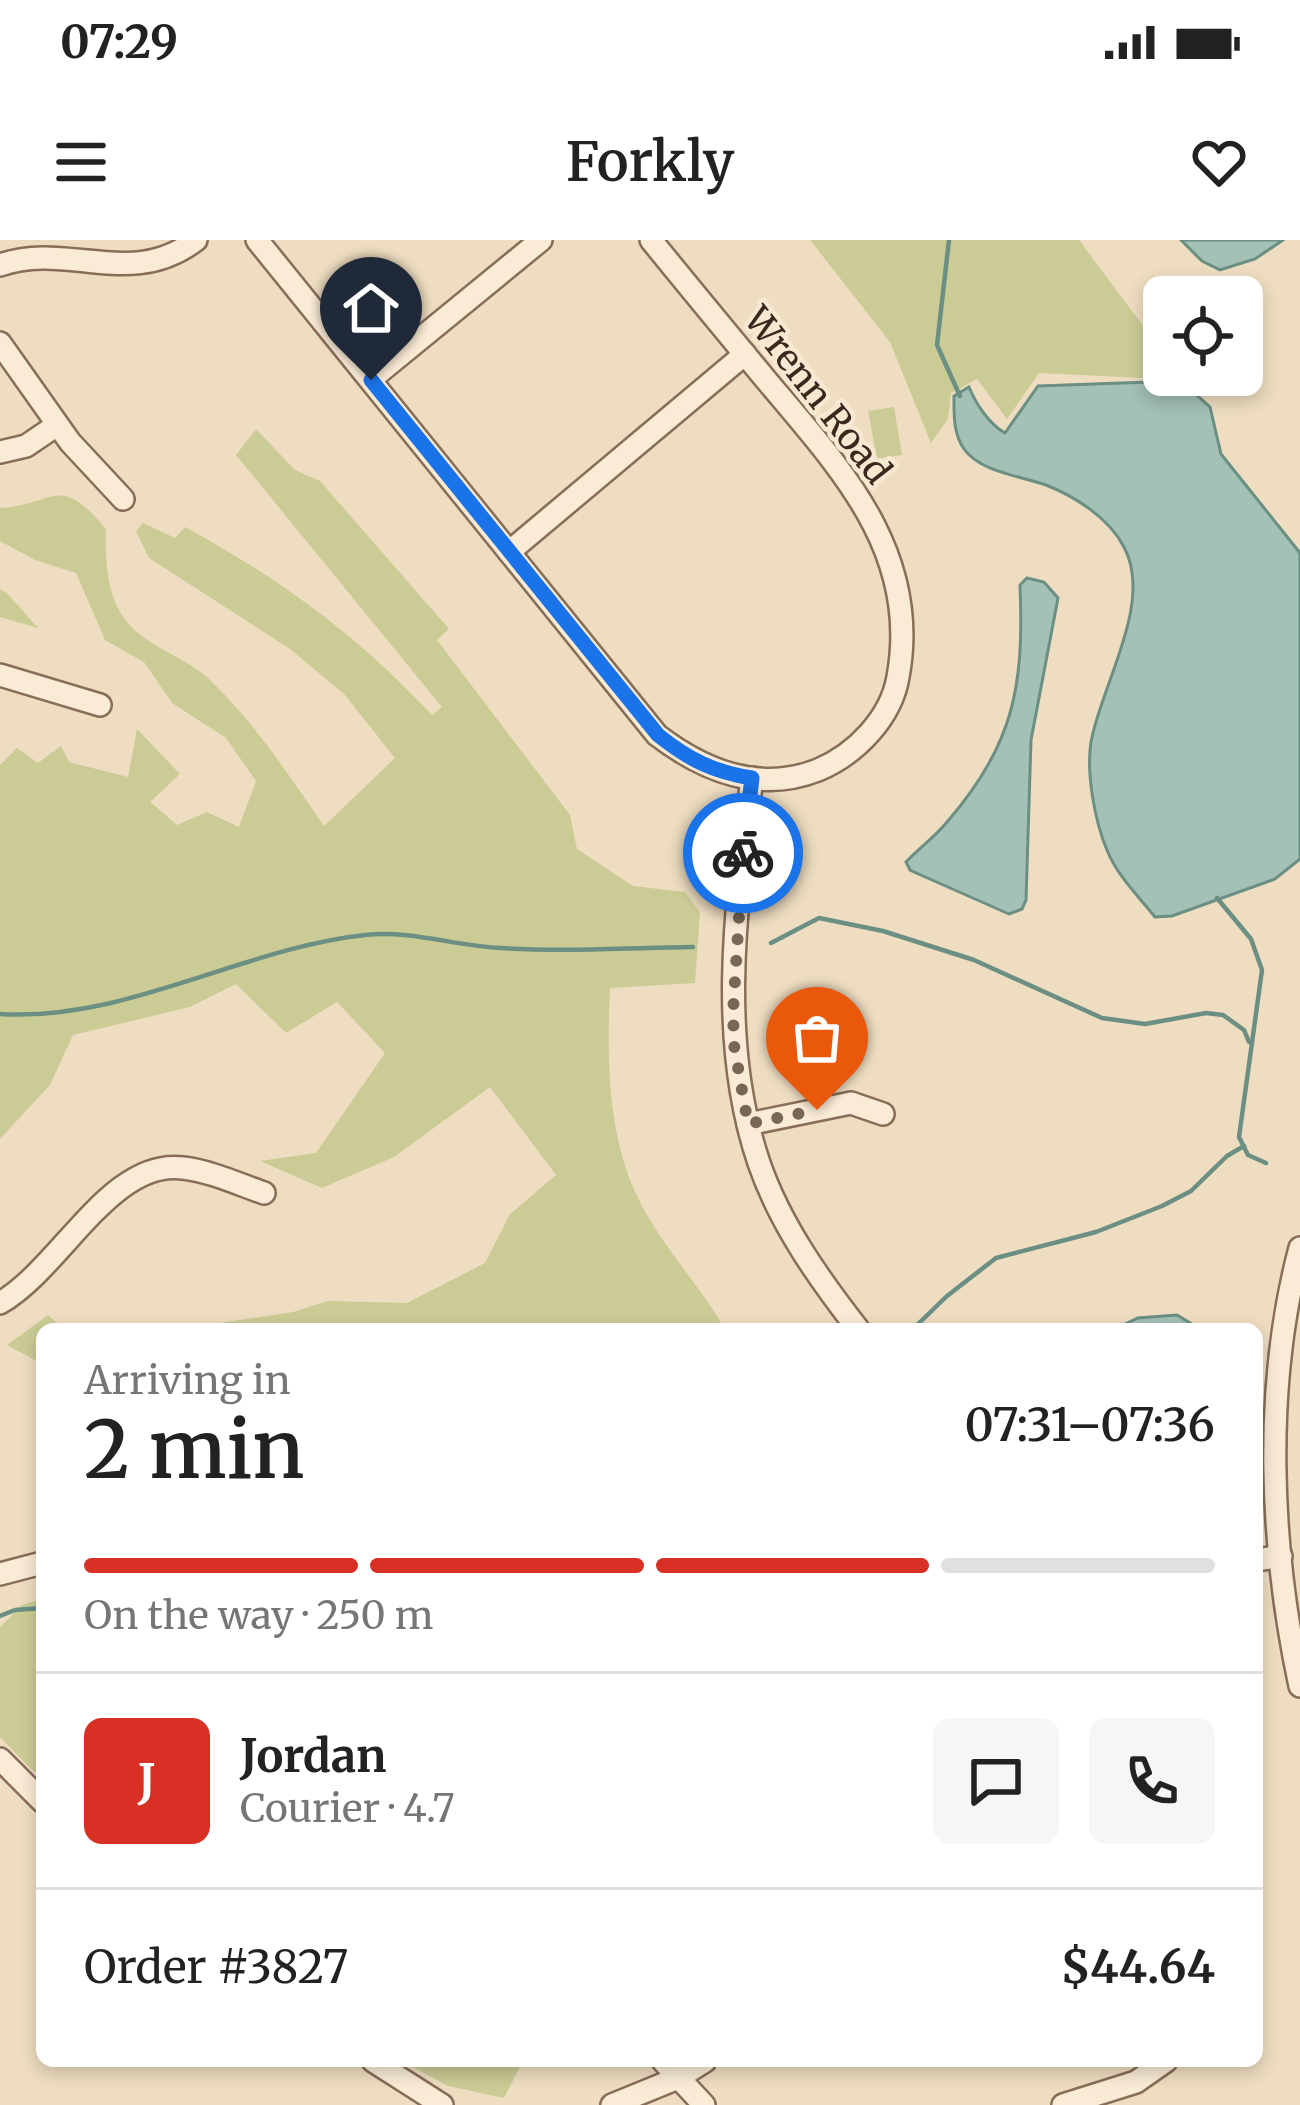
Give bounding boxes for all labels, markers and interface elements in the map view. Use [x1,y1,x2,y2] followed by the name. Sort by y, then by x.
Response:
[60,14,178,70] text: 07:29
[566,128,734,196] text: Forkly
[48,129,114,195] icon: menu
[1186,129,1252,195] icon: heart
[320,257,422,380] pin
[338,275,404,341] icon: home
[1143,276,1263,396] map controls
[1143,276,1263,396] button: locate
[734,297,901,493] street label: Wrenn Road
[683,793,803,913] courier
[710,820,776,886] icon: bike
[766,987,868,1110] pin
[784,1005,850,1071] icon: bag
[84,1356,291,1405] text: Arriving in
[964,1397,1215,1453] text: 07:31–07:36
[84,1401,304,1499] text: 2 min
[84,1591,434,1640] text: On the way · 250 m
[933,1718,1059,1844] button: chat
[1089,1718,1215,1844] button: phone
[240,1728,387,1784] text: Jordan
[138,1753,156,1809] text: J
[240,1784,455,1833] text: Courier · 4.7
[84,1939,348,1995] text: Order #3827
[1060,1939,1215,1995] text: $44.64

